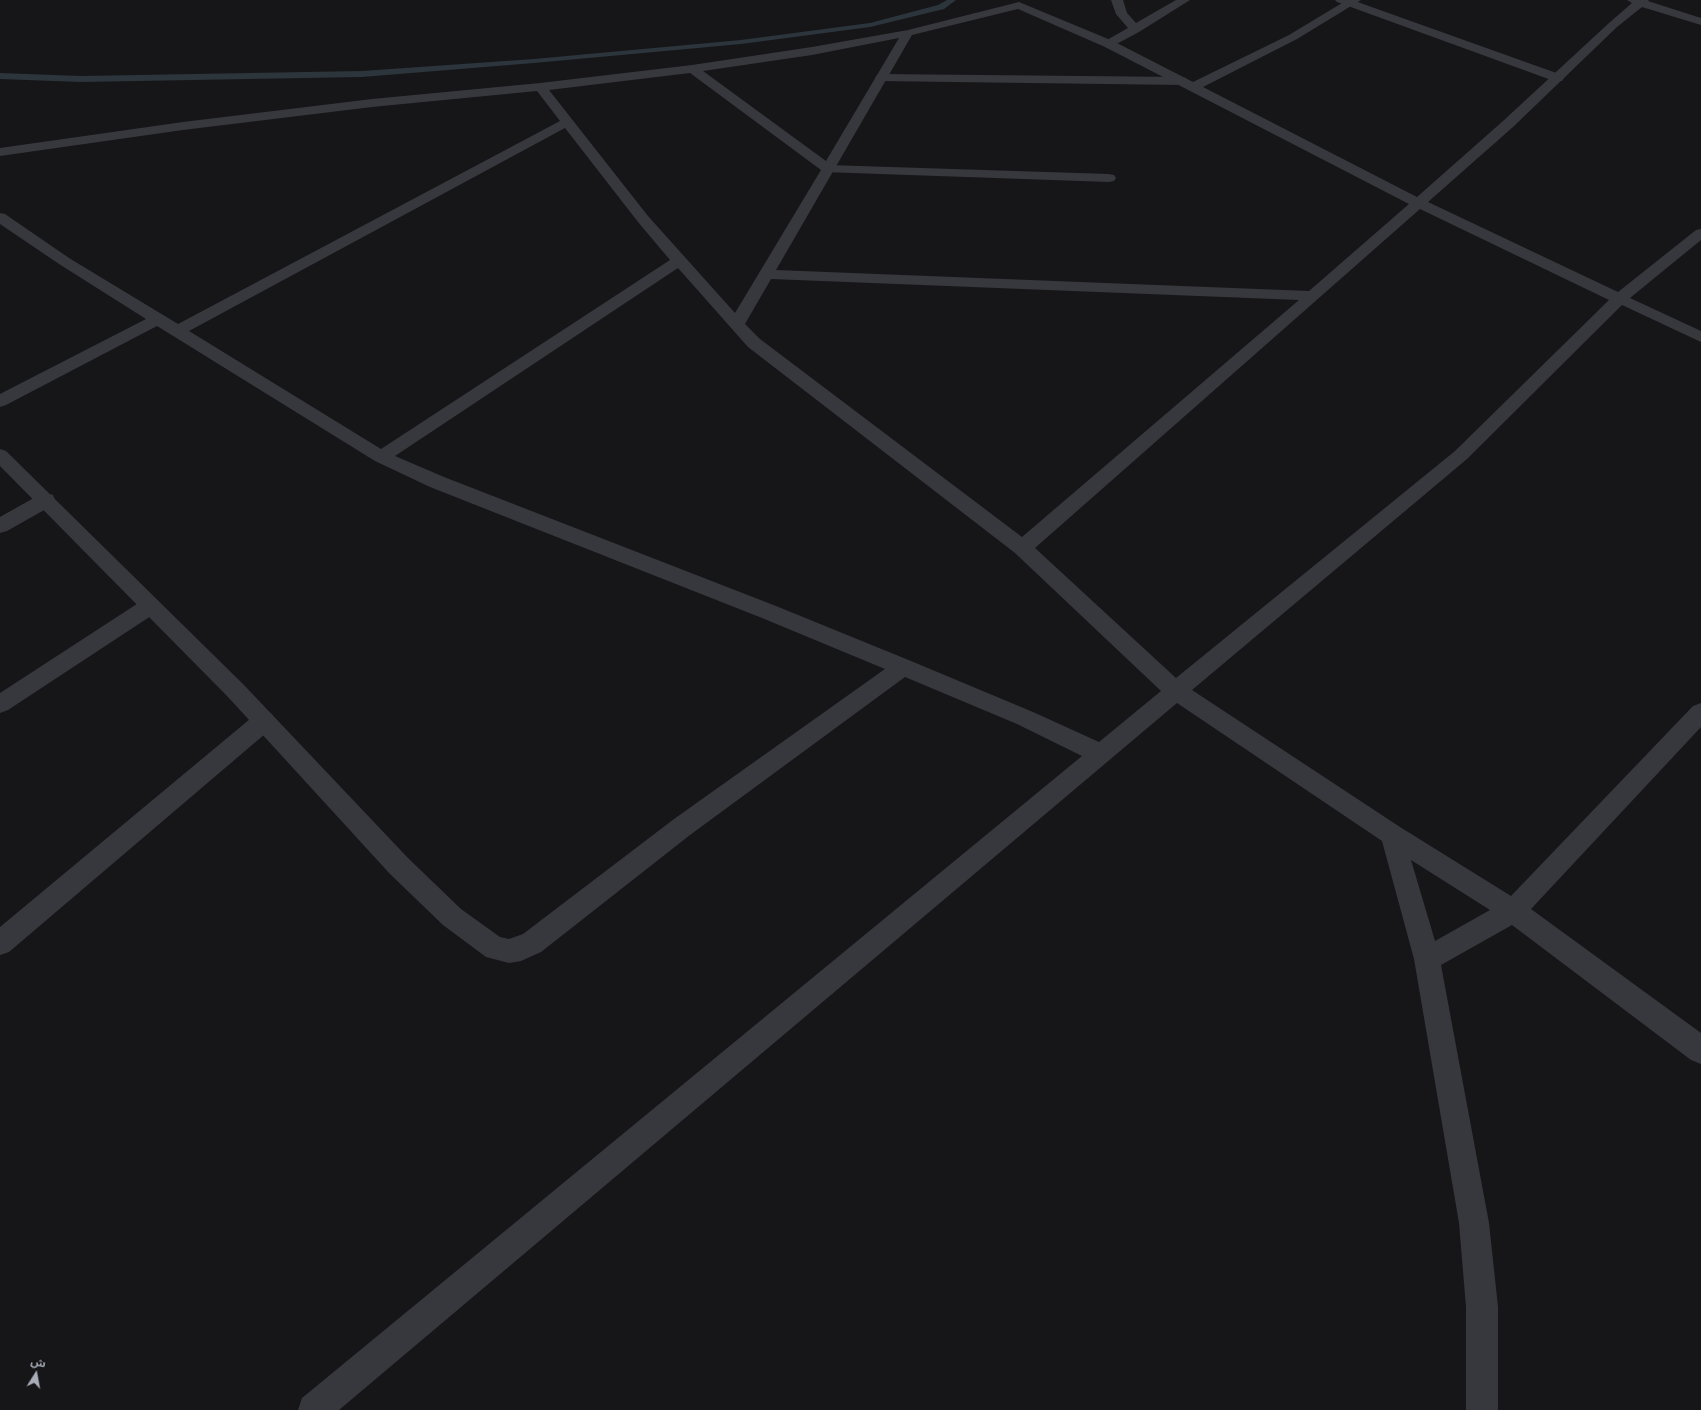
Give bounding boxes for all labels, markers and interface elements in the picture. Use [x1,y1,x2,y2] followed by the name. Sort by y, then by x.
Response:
[16,1354,56,1394] north arrow
[30,1354,47,1371] text: ش

